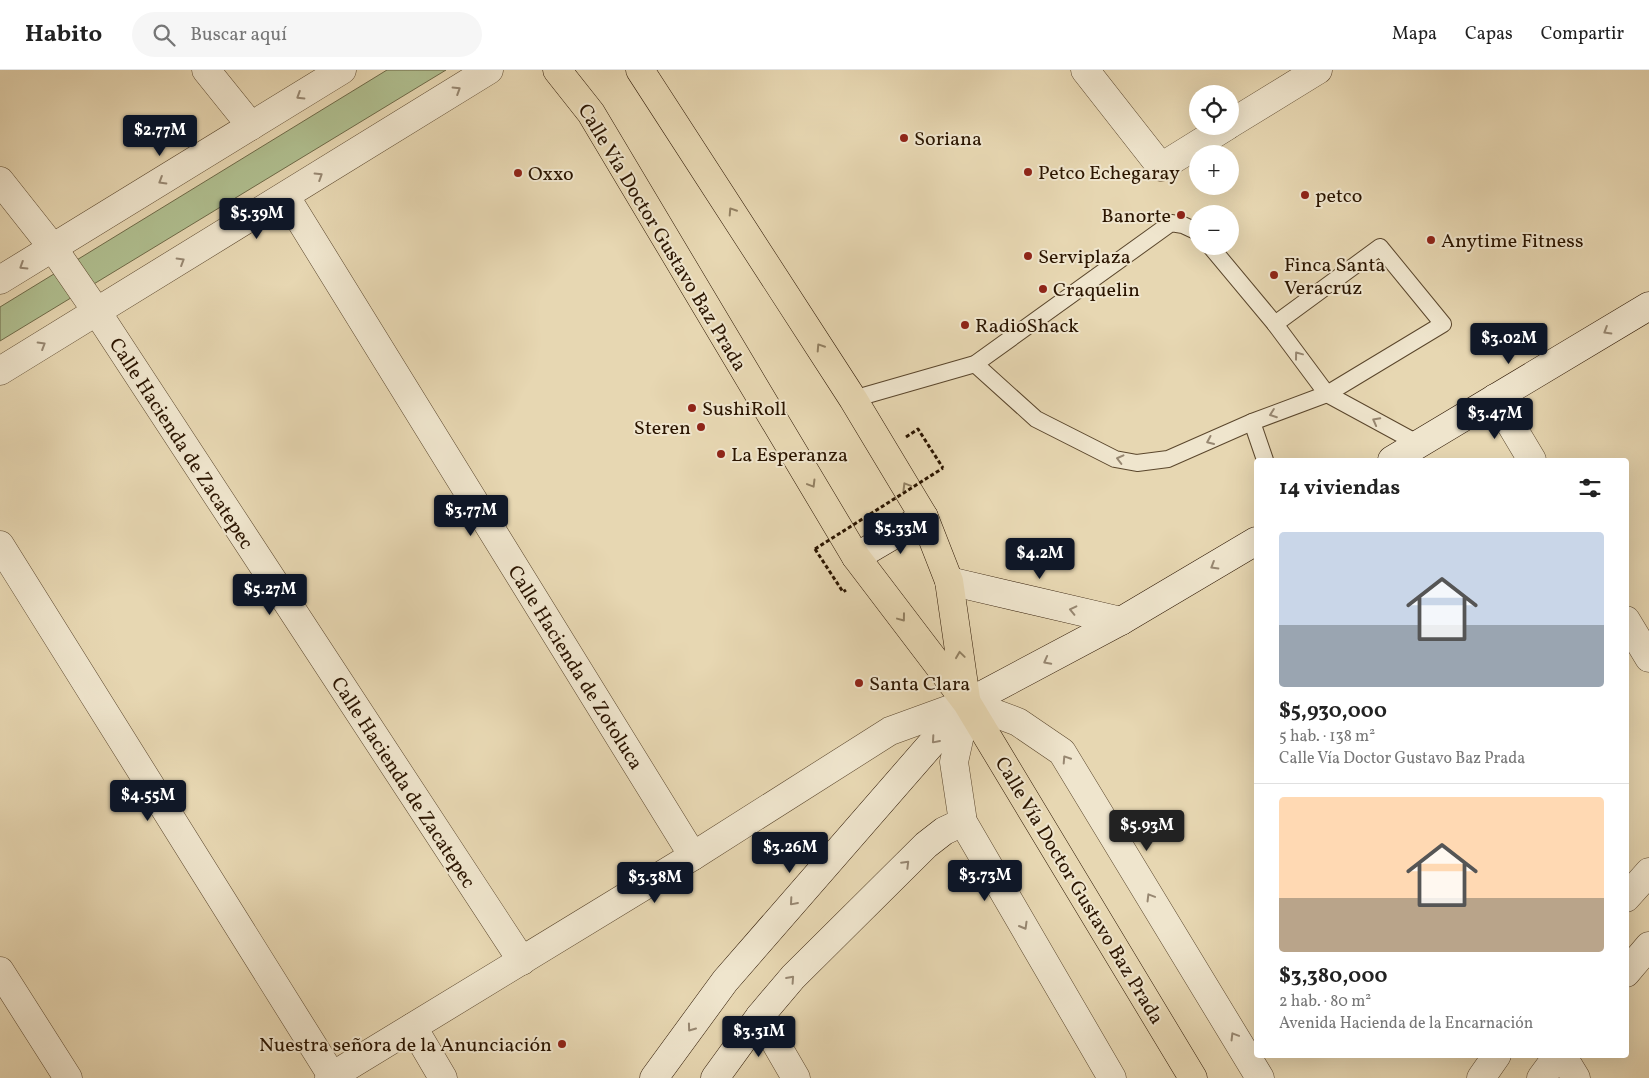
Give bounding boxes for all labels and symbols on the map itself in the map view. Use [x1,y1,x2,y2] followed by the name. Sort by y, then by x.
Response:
[451,87,461,96] one-way arrow
[297,89,306,99] one-way arrow
[570,99,753,377] street label: Calle Vía Doctor Gustavo Baz Prada
[119,114,201,157] pin: $2.77M
[914,126,982,154] place label: Soriana
[898,132,910,144] marker: Soriana
[1038,160,1180,188] place label: Petco Echegaray
[528,161,574,189] place label: Oxxo
[1022,166,1034,178] marker: Petco Echegaray
[512,167,524,179] marker: Oxxo
[314,173,323,182] one-way arrow
[159,174,168,184] one-way arrow
[1315,183,1362,211] place label: petco
[1299,189,1311,201] marker: petco
[216,198,298,240] pin: $5.39M
[1101,203,1171,231] place label: Banorte
[729,207,738,216] one-way arrow
[1175,209,1187,221] marker: Banorte
[1441,228,1583,256] place label: Anytime Fitness
[1425,234,1437,246] marker: Anytime Fitness
[1038,244,1131,272] place label: Serviplaza
[1022,250,1034,262] marker: Serviplaza
[1284,252,1385,303] place label: Finca Santa Veracruz
[175,257,184,267] one-way arrow
[20,259,29,269] one-way arrow
[1268,269,1280,281] marker: Finca Santa Veracruz
[1053,277,1140,305] place label: Craquelin
[1037,283,1049,295] marker: Craquelin
[975,313,1079,341] place label: RadioShack
[959,319,971,331] marker: RadioShack
[1468,322,1550,365] pin: $3.02M
[1604,325,1613,335] one-way arrow
[101,333,259,555] street label: Calle Hacienda de Zacatepec
[36,342,45,352] one-way arrow
[817,344,826,353] one-way arrow
[1295,351,1304,361] one-way arrow
[702,396,787,424] place label: SushiRoll
[1454,398,1536,440] pin: $3.47M
[686,402,698,414] marker: SushiRoll
[1270,408,1278,418] one-way arrow
[634,415,691,443] place label: Steren
[1372,417,1381,427] one-way arrow
[695,421,707,433] marker: Steren
[1206,434,1215,445] one-way arrow
[731,442,848,470] place label: La Esperanza
[715,448,727,460] marker: La Esperanza
[1117,455,1125,465] one-way arrow
[806,478,816,487] one-way arrow
[902,482,912,491] one-way arrow
[430,494,512,537] pin: $3.77M
[860,512,942,555] pin: $5.33M
[1005,538,1075,580] pin: $4.2M
[1211,559,1220,569] one-way arrow
[500,560,649,776] street label: Calle Hacienda de Zotoluca
[229,574,311,616] pin: $5.27M
[1069,605,1078,616] one-way arrow
[897,612,905,621] one-way arrow
[955,651,965,659] one-way arrow
[1043,654,1052,664] one-way arrow
[869,671,970,699] place label: Santa Clara
[323,672,481,894] street label: Calle Hacienda de Zacatepec
[853,677,865,689] marker: Santa Clara
[932,734,941,743] one-way arrow
[987,752,1170,1030] street label: Calle Vía Doctor Gustavo Baz Prada
[1062,755,1072,764] one-way arrow
[107,780,189,822] pin: $4.55M
[1106,810,1188,852] pin: $5.93M
[749,832,831,874] pin: $3.26M
[944,860,1026,902] pin: $3.73M
[900,861,909,870] one-way arrow
[614,862,696,904] pin: $3.38M
[1147,894,1157,903] one-way arrow
[790,896,799,905] one-way arrow
[1017,921,1027,930] one-way arrow
[786,976,795,985] one-way arrow
[718,1016,800,1058] pin: $3.31M
[688,1022,697,1032] one-way arrow
[259,1032,552,1060] place label: Nuestra señora de la Anunciación
[1231,1033,1241,1042] one-way arrow
[556,1038,568,1050] marker: Nuestra señora de la Anunciación

